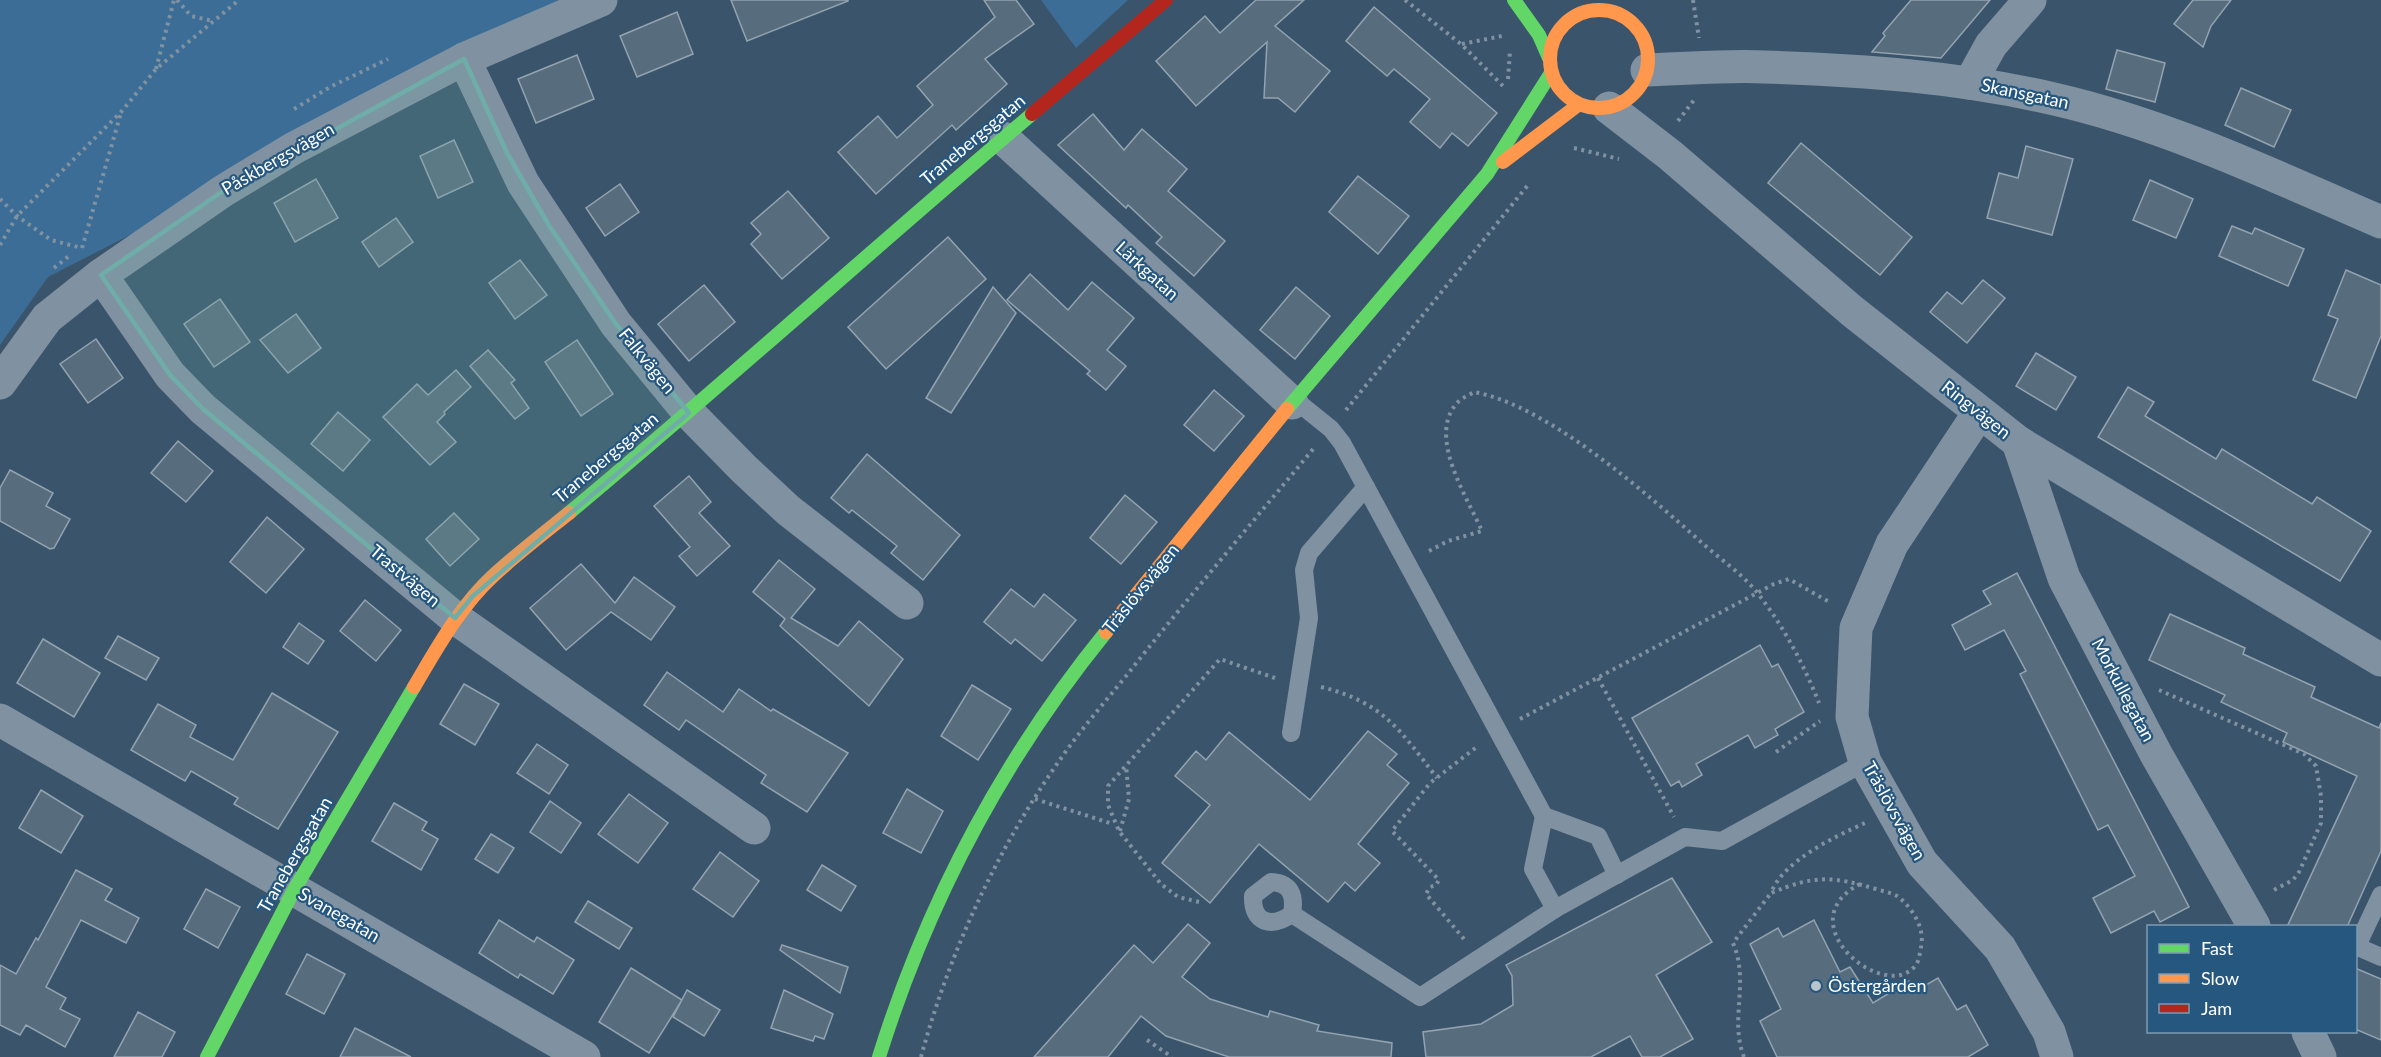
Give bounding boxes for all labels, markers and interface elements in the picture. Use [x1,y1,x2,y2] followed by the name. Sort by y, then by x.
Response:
[1979,73,2071,113] street label: Skansgatan
[915,89,1029,190] street label: Tranebergsgatan
[217,117,338,199] street label: Påskbergsvägen
[1112,236,1184,304] street label: Lärkgatan
[615,323,681,398] street label: Falkvägen
[1938,375,2016,443] street label: Ringvägen
[548,407,662,508] street label: Tranebergsgatan
[366,539,445,611] street label: Trastvägen
[1097,539,1183,638] street label: Träslövsvägen
[2087,634,2160,745] street label: Morkullegatan
[1859,757,1931,864] street label: Träslövsvägen
[252,793,336,916] street label: Tranebergsgatan
[295,882,384,946] street label: Svanegatan
[2147,925,2357,1033] legend
[2201,937,2234,959] text: Fast
[2201,967,2239,989] text: Slow
[1828,974,1926,996] place label: Östergården
[1809,979,1823,993] marker: Östergården
[2201,997,2232,1019] text: Jam

